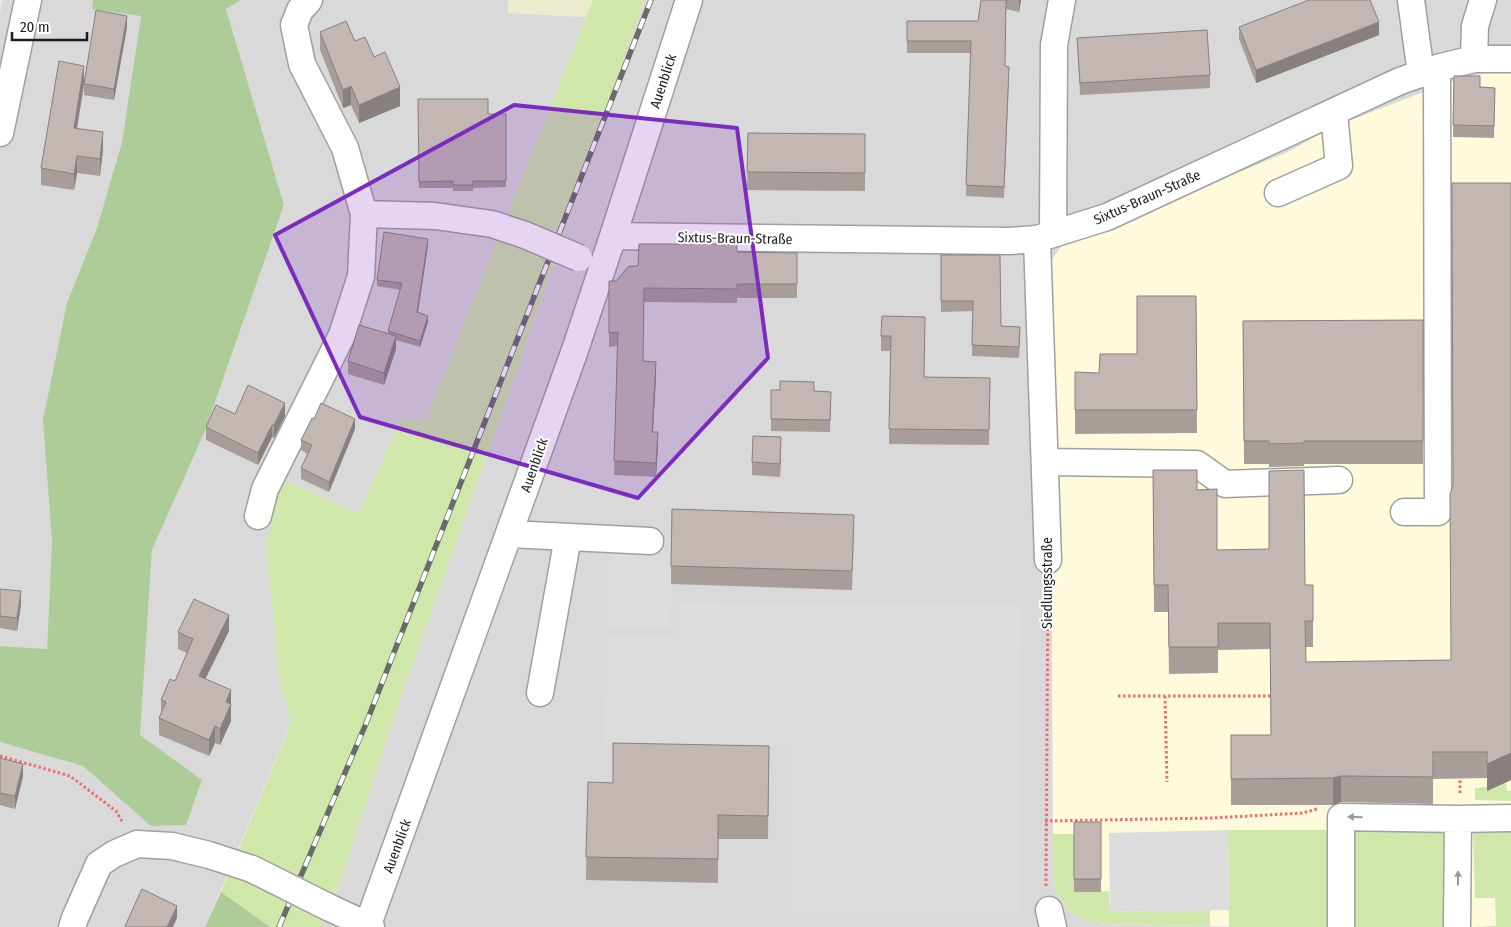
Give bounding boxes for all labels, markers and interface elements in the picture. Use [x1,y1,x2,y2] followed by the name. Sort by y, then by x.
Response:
[12,10,88,42] scale bar
[20,18,50,36] text: 20 m
[647,51,680,110] street label: Auenblick
[1091,166,1203,229] street label: Sixtus-Braun-Straße
[677,229,793,248] street label: Sixtus-Braun-Straße
[517,435,552,494] street label: Auenblick
[1039,537,1056,629] street label: Siedlungsstraße
[1347,813,1363,821] one-way arrow
[380,816,415,875] street label: Auenblick
[1454,870,1462,886] one-way arrow

